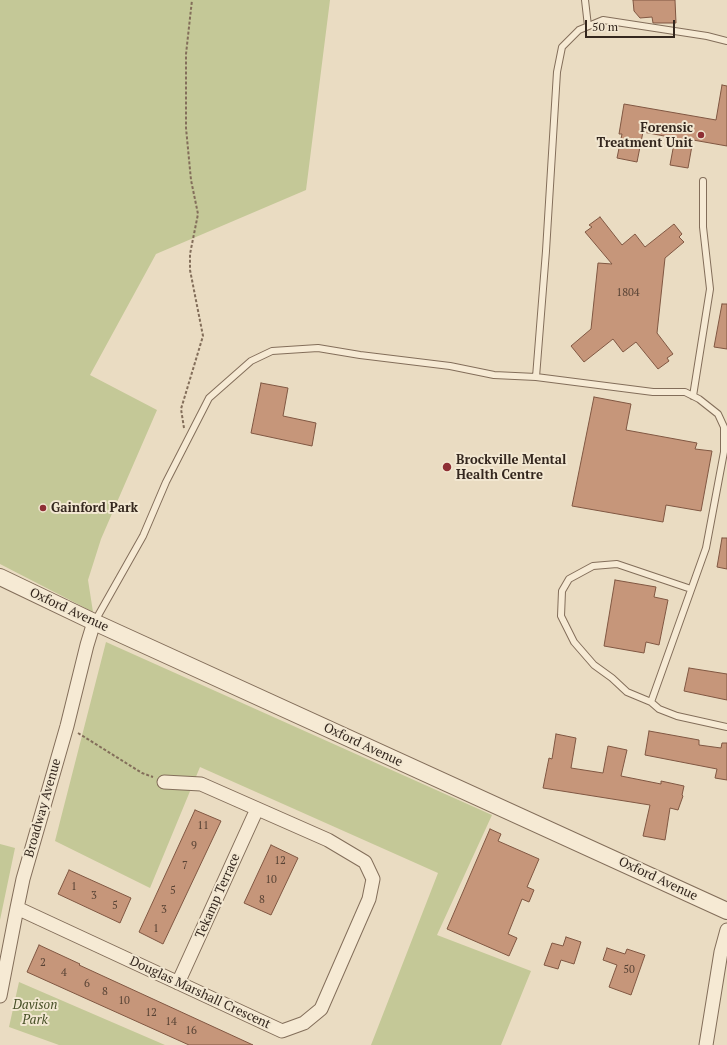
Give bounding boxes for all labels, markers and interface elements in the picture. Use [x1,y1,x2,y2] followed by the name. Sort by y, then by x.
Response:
[587,12,677,38] scale bar
[592,19,618,34] text: 50 m
[596,120,693,151] place label: Forensic Treatment Unit
[696,130,706,140] marker: Forensic Treatment Unit
[616,286,640,300] house number: 1804
[456,452,566,483] place label: Brockville Mental Health Centre
[441,461,453,473] marker: Brockville Mental Health Centre
[51,500,138,516] place label: Gainford Park
[38,503,48,513] marker: Gainford Park
[27,585,111,635] street label: Oxford Avenue
[321,720,405,770] street label: Oxford Avenue
[21,757,65,859] street label: Broadway Avenue
[197,819,209,833] house number: 11
[191,839,197,853] house number: 9
[192,851,244,941] street label: Tekamp Terrace
[274,854,286,868] house number: 12
[616,854,700,904] street label: Oxford Avenue
[182,859,188,873] house number: 7
[265,873,277,887] house number: 10
[71,880,77,894] house number: 1
[170,884,176,898] house number: 5
[91,889,97,903] house number: 3
[259,893,265,907] house number: 8
[112,899,118,913] house number: 5
[161,903,167,917] house number: 3
[153,922,159,936] house number: 1
[127,953,273,1033] street label: Douglas Marshall Crescent
[40,956,46,970] house number: 2
[623,963,635,977] house number: 50
[61,966,67,980] house number: 4
[84,977,90,991] house number: 6
[102,985,108,999] house number: 8
[118,994,130,1008] house number: 10
[13,997,57,1028] park label: Davison Park
[145,1006,157,1020] house number: 12
[165,1015,177,1029] house number: 14
[185,1024,197,1038] house number: 16

